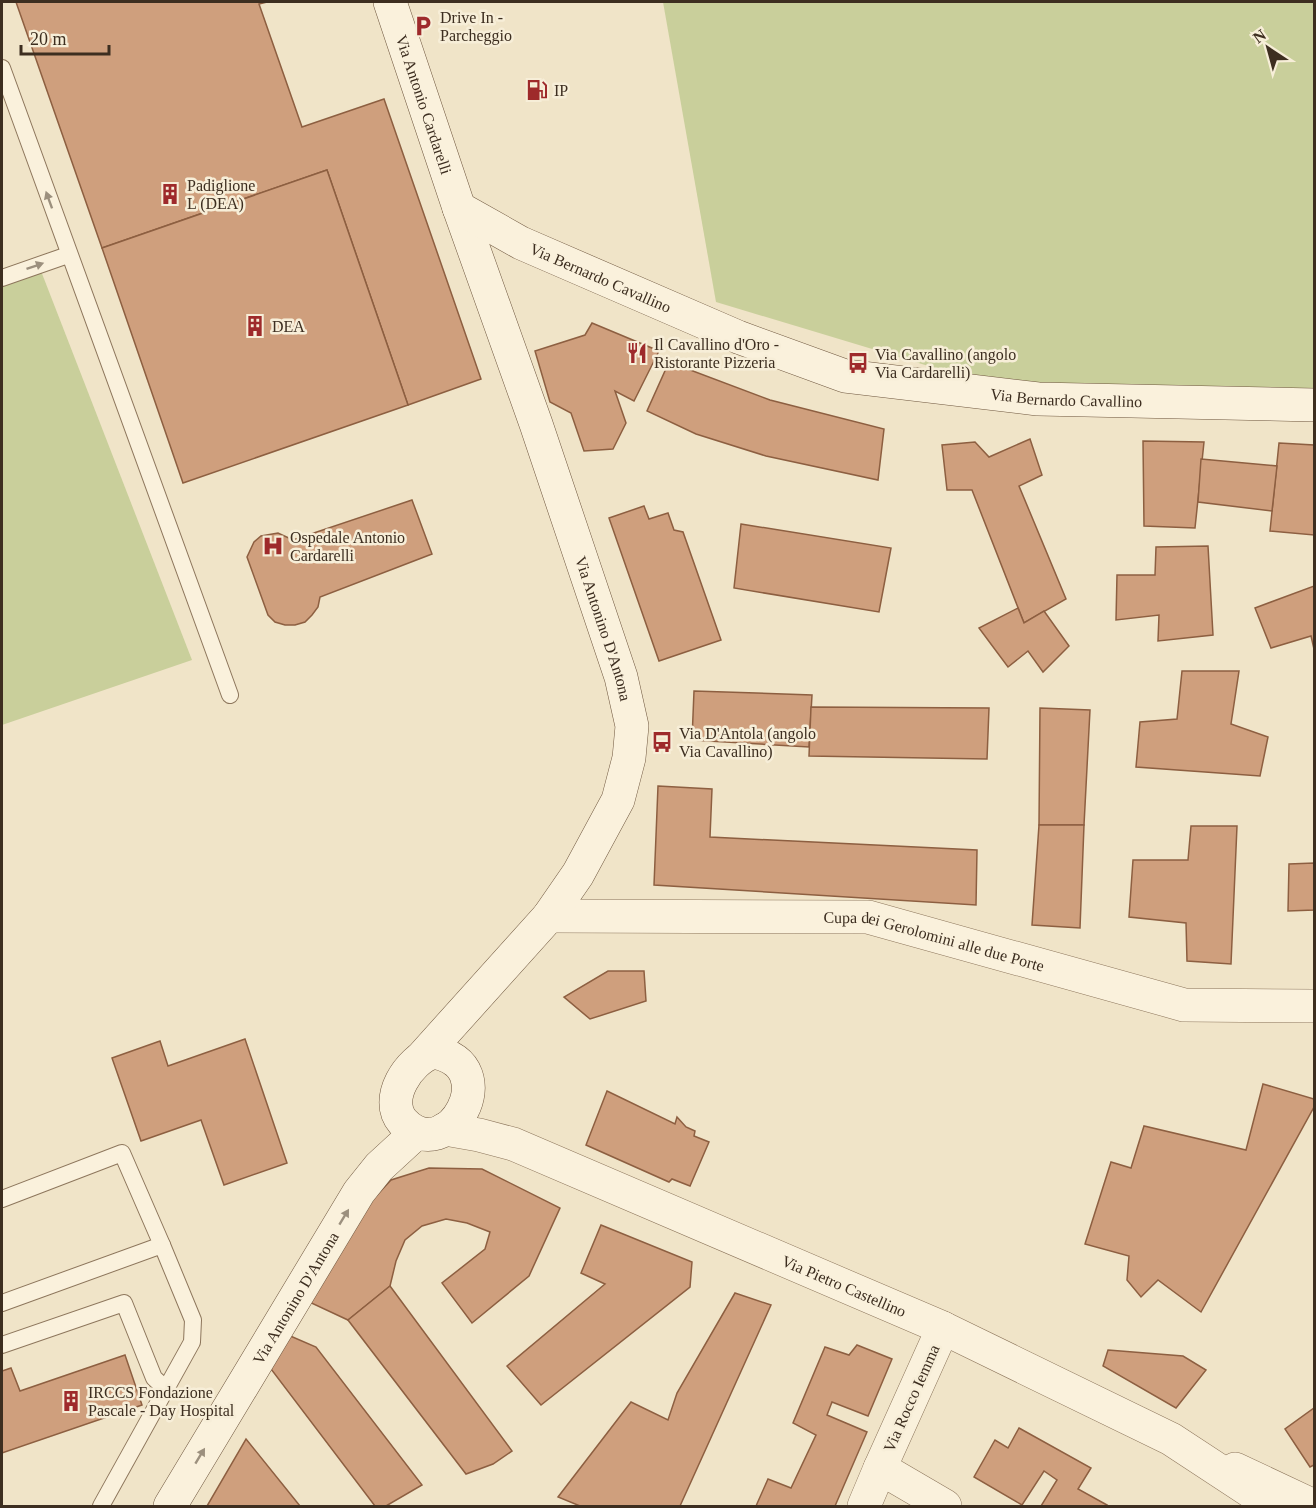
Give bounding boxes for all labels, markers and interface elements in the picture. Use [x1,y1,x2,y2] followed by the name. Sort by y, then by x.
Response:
[440,9,512,45] place label: Drive In - Parcheggio
[411,14,435,38] parking icon: Drive In - Parcheggio
[21,18,110,56] scale bar
[1238,18,1298,78] north arrow
[1250,26,1270,47] text: N
[30,29,67,49] text: 20 m
[393,33,455,177] street label: Via Antonio Cardarelli
[525,78,549,102] fuel station icon: IP
[554,82,568,99] place label: IP
[187,177,255,213] place label: Padiglione L (DEA)
[158,182,182,206] building icon: Padiglione L (DEA)
[43,191,53,209] one-way arrow
[527,240,674,316] street label: Via Bernardo Cavallino
[26,261,44,271] one-way arrow
[243,314,267,338] building icon: DEA
[272,318,305,335] place label: DEA
[654,336,779,371] place label: Il Cavallino d'Oro - Ristorante Pizzeria
[625,341,649,365] restaurant icon: Il Cavallino d'Oro - Ristorante Pizzeria
[875,346,1016,382] place label: Via Cavallino (angolo Via Cardarelli)
[846,351,870,375] bus stop icon: Via Cavallino (angolo Via Cardarelli)
[989,385,1142,410] street label: Via Bernardo Cavallino
[290,529,405,564] place label: Ospedale Antonio Cardarelli
[261,534,285,558] hospital icon: Ospedale Antonio Cardarelli
[572,554,634,703] street label: Via Antonino D'Antona
[679,725,816,761] place label: Via D'Antola (angolo Via Cavallino)
[650,730,674,754] bus stop icon: Via D'Antola (angolo Via Cavallino)
[823,909,1046,975] street label: Cupa dei Gerolomini alle due Porte
[339,1208,349,1225] one-way arrow
[249,1229,342,1367] street label: Via Antonino D'Antona
[779,1252,909,1320] street label: Via Pietro Castellino
[880,1342,943,1454] street label: Via Rocco Iemma
[88,1384,235,1420] place label: IRCCS Fondazione Pascale - Day Hospital
[59,1389,83,1413] building icon: IRCCS Fondazione Pascale - Day Hospital
[195,1447,205,1464] one-way arrow

